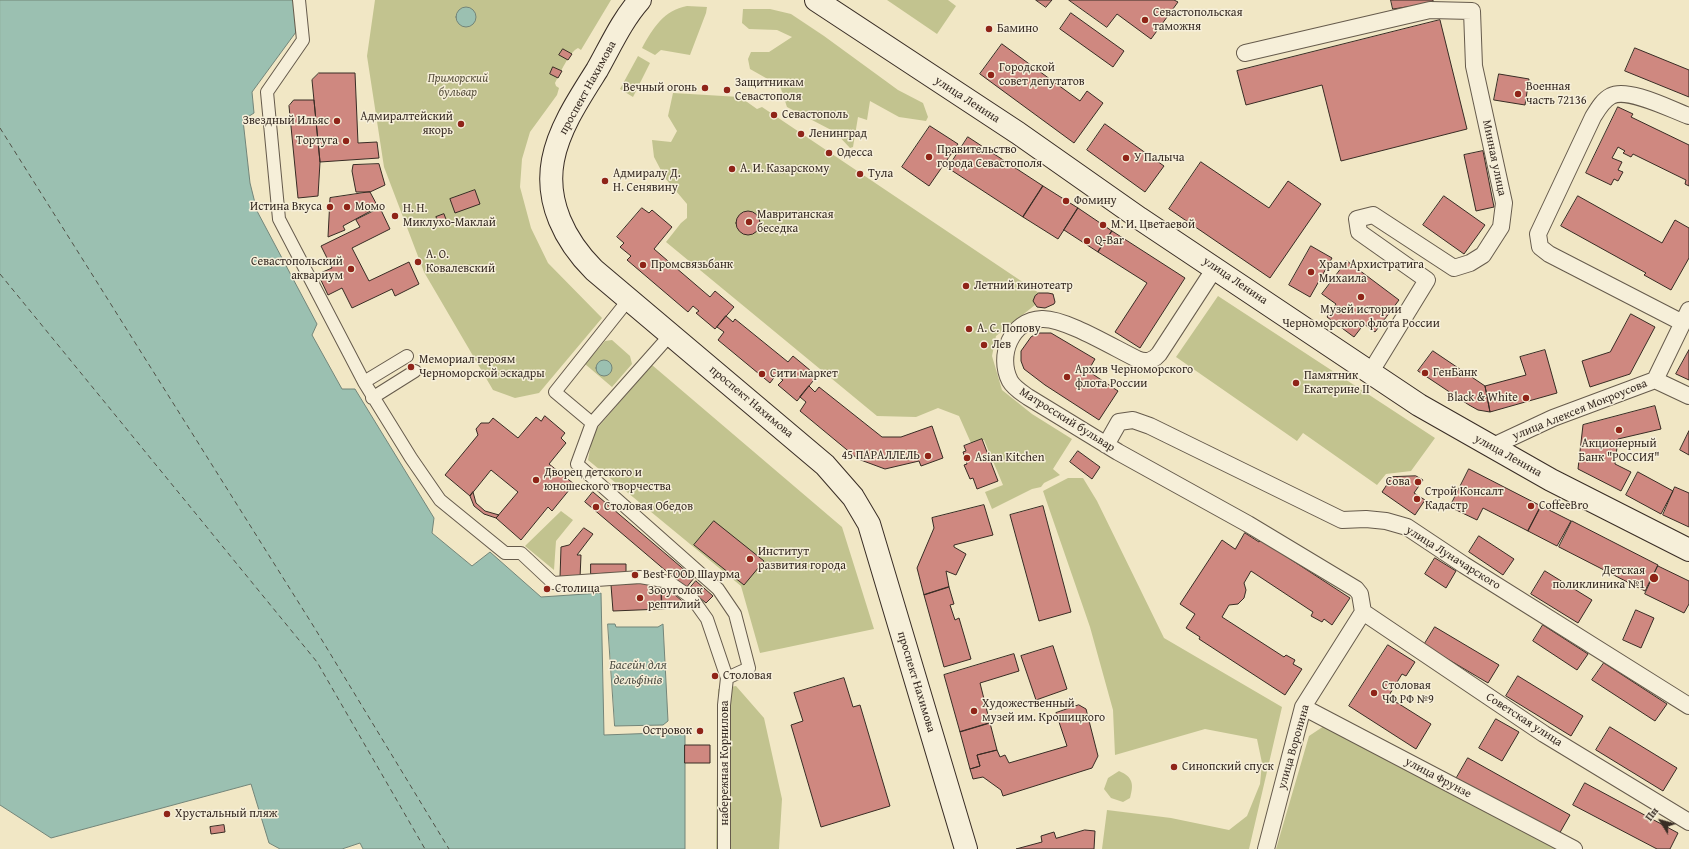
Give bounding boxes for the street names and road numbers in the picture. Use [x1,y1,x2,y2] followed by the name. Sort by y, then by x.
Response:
[556,39,620,137] street label: проспект Нахимова
[932,74,1002,126] street label: улица Ленина
[1479,119,1509,197] street label: Минная улица
[1200,254,1270,308] street label: улица Ленина
[706,363,796,441] street label: проспект Нахимова
[1511,376,1649,444] street label: улица Алексея Мокроусова
[1017,385,1117,455] street label: Матросский бульвар
[1472,432,1544,480] street label: улица Ленина
[1403,523,1503,593] street label: улица Луначарского
[894,630,938,734] street label: проспект Нахимова
[1483,690,1565,750] street label: Советская улица
[718,700,732,826] street label: набережная Корнилова
[1275,703,1313,791] street label: улица Воронина
[1402,754,1474,802] street label: улица Фрунзе

